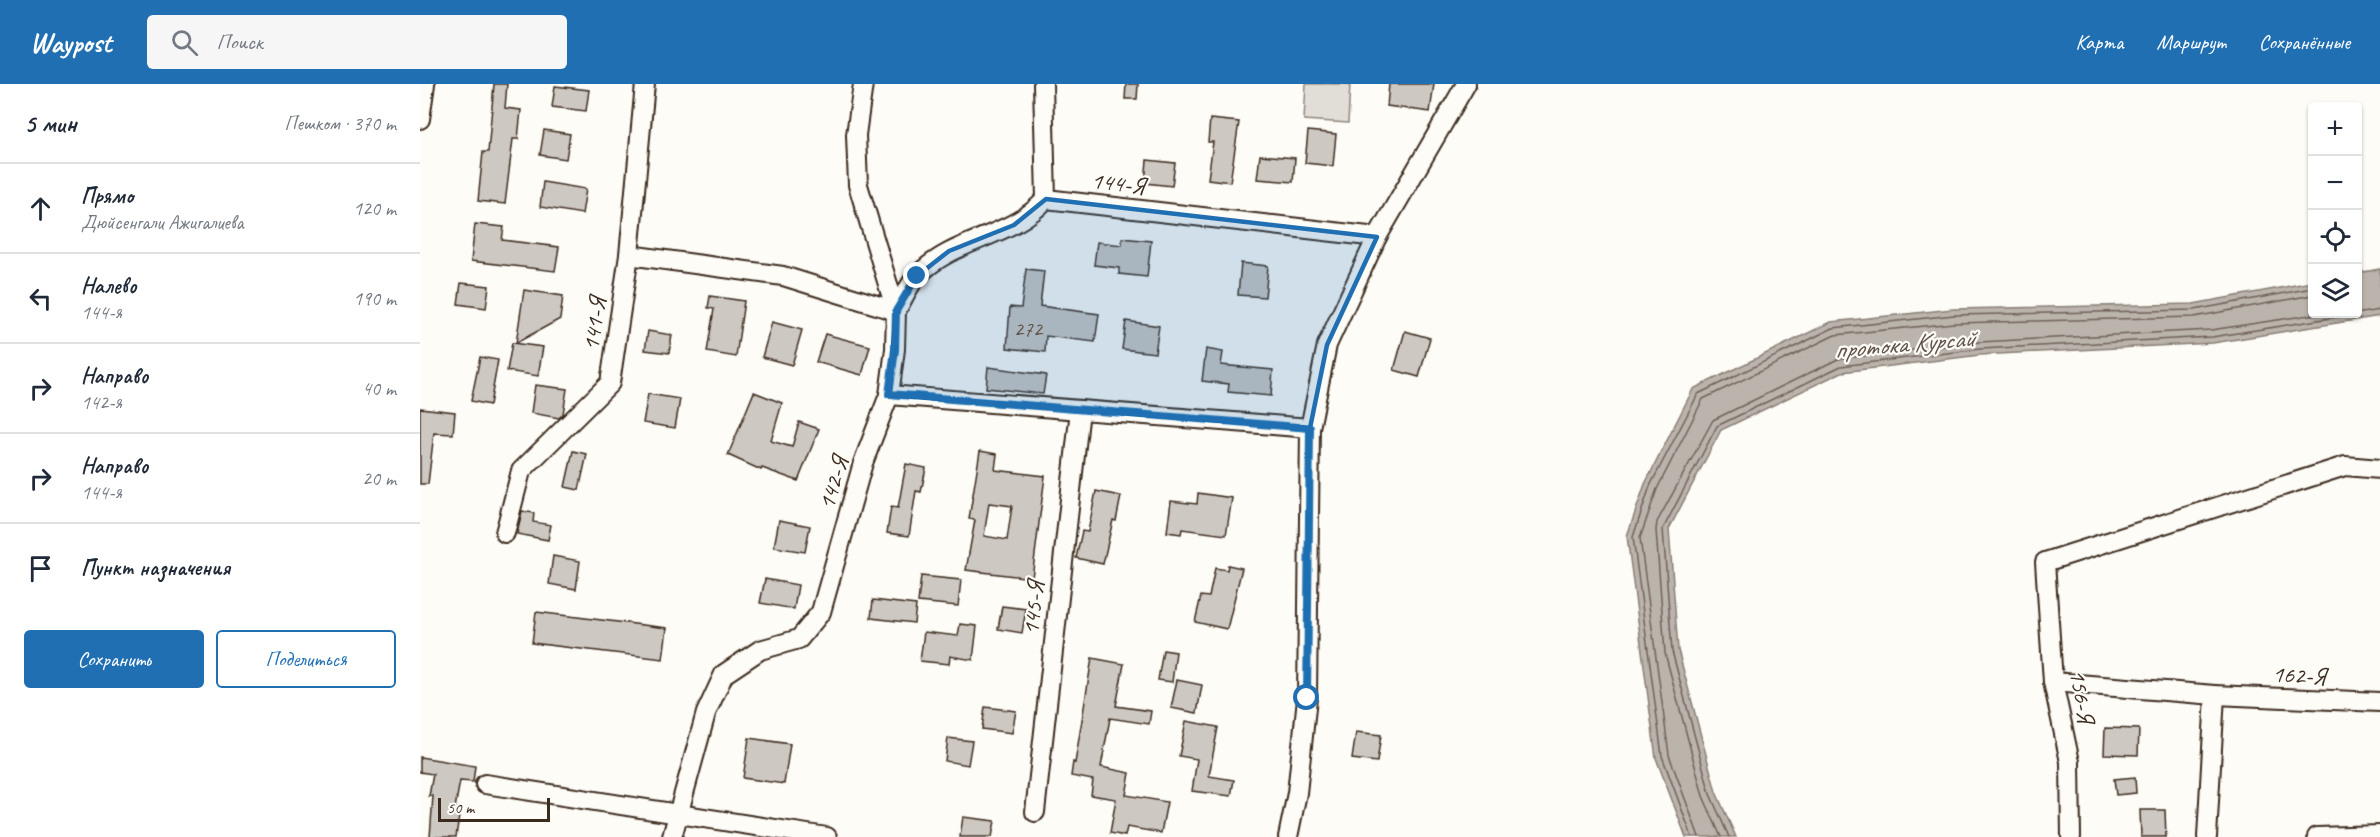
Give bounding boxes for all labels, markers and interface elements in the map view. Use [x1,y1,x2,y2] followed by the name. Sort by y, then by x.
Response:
[147,15,567,69] search box
[30,25,111,60] text: Waypost
[168,26,201,59] icon: search
[216,28,263,56] text: Поиск
[2075,29,2124,55] text: Карта
[2157,29,2226,55] text: Маршрут
[2259,29,2350,55] text: Сохранённые
[2308,102,2362,318] map controls
[2308,102,2362,156] button: +
[24,107,76,140] text: 5 мин
[284,111,396,136] text: Пешком · 370 m
[2308,156,2362,210] button: −
[1090,165,1150,202] street label: 144-Я
[81,182,133,210] text: Прямо
[24,192,57,225] icon: ahead
[353,196,396,221] text: 120 m
[81,210,244,235] text: Дюйсенгали Ажигалиева
[2308,210,2362,264] button: locate
[903,262,929,288] route end
[2308,264,2362,318] button: layers
[81,272,137,300] text: Налево
[24,282,57,315] icon: left
[353,286,396,311] text: 190 m
[575,292,613,353] street label: 141-Я
[81,300,122,325] text: 144-я
[1014,316,1044,342] house number: 272
[1833,321,1981,367] water label: протока Курсай
[81,362,148,390] text: Направо
[24,372,57,405] icon: right
[362,376,396,401] text: 40 m
[81,390,122,415] text: 142-я
[811,450,856,513] street label: 142-Я
[81,452,148,480] text: Направо
[24,462,57,495] icon: right
[362,466,396,491] text: 20 m
[81,480,122,505] text: 144-я
[24,552,57,585] icon: arrive
[81,554,230,582] text: Пункт назначения
[1015,576,1051,636] street label: 145-Я
[24,630,204,688] button: Сохранить
[216,630,396,688] button: Поделиться
[2272,659,2330,692] street label: 162-Я
[2063,667,2102,729] street label: 156-Я
[1293,684,1319,710] route start
[438,795,550,822] scale bar
[447,798,474,818] text: 50 m

